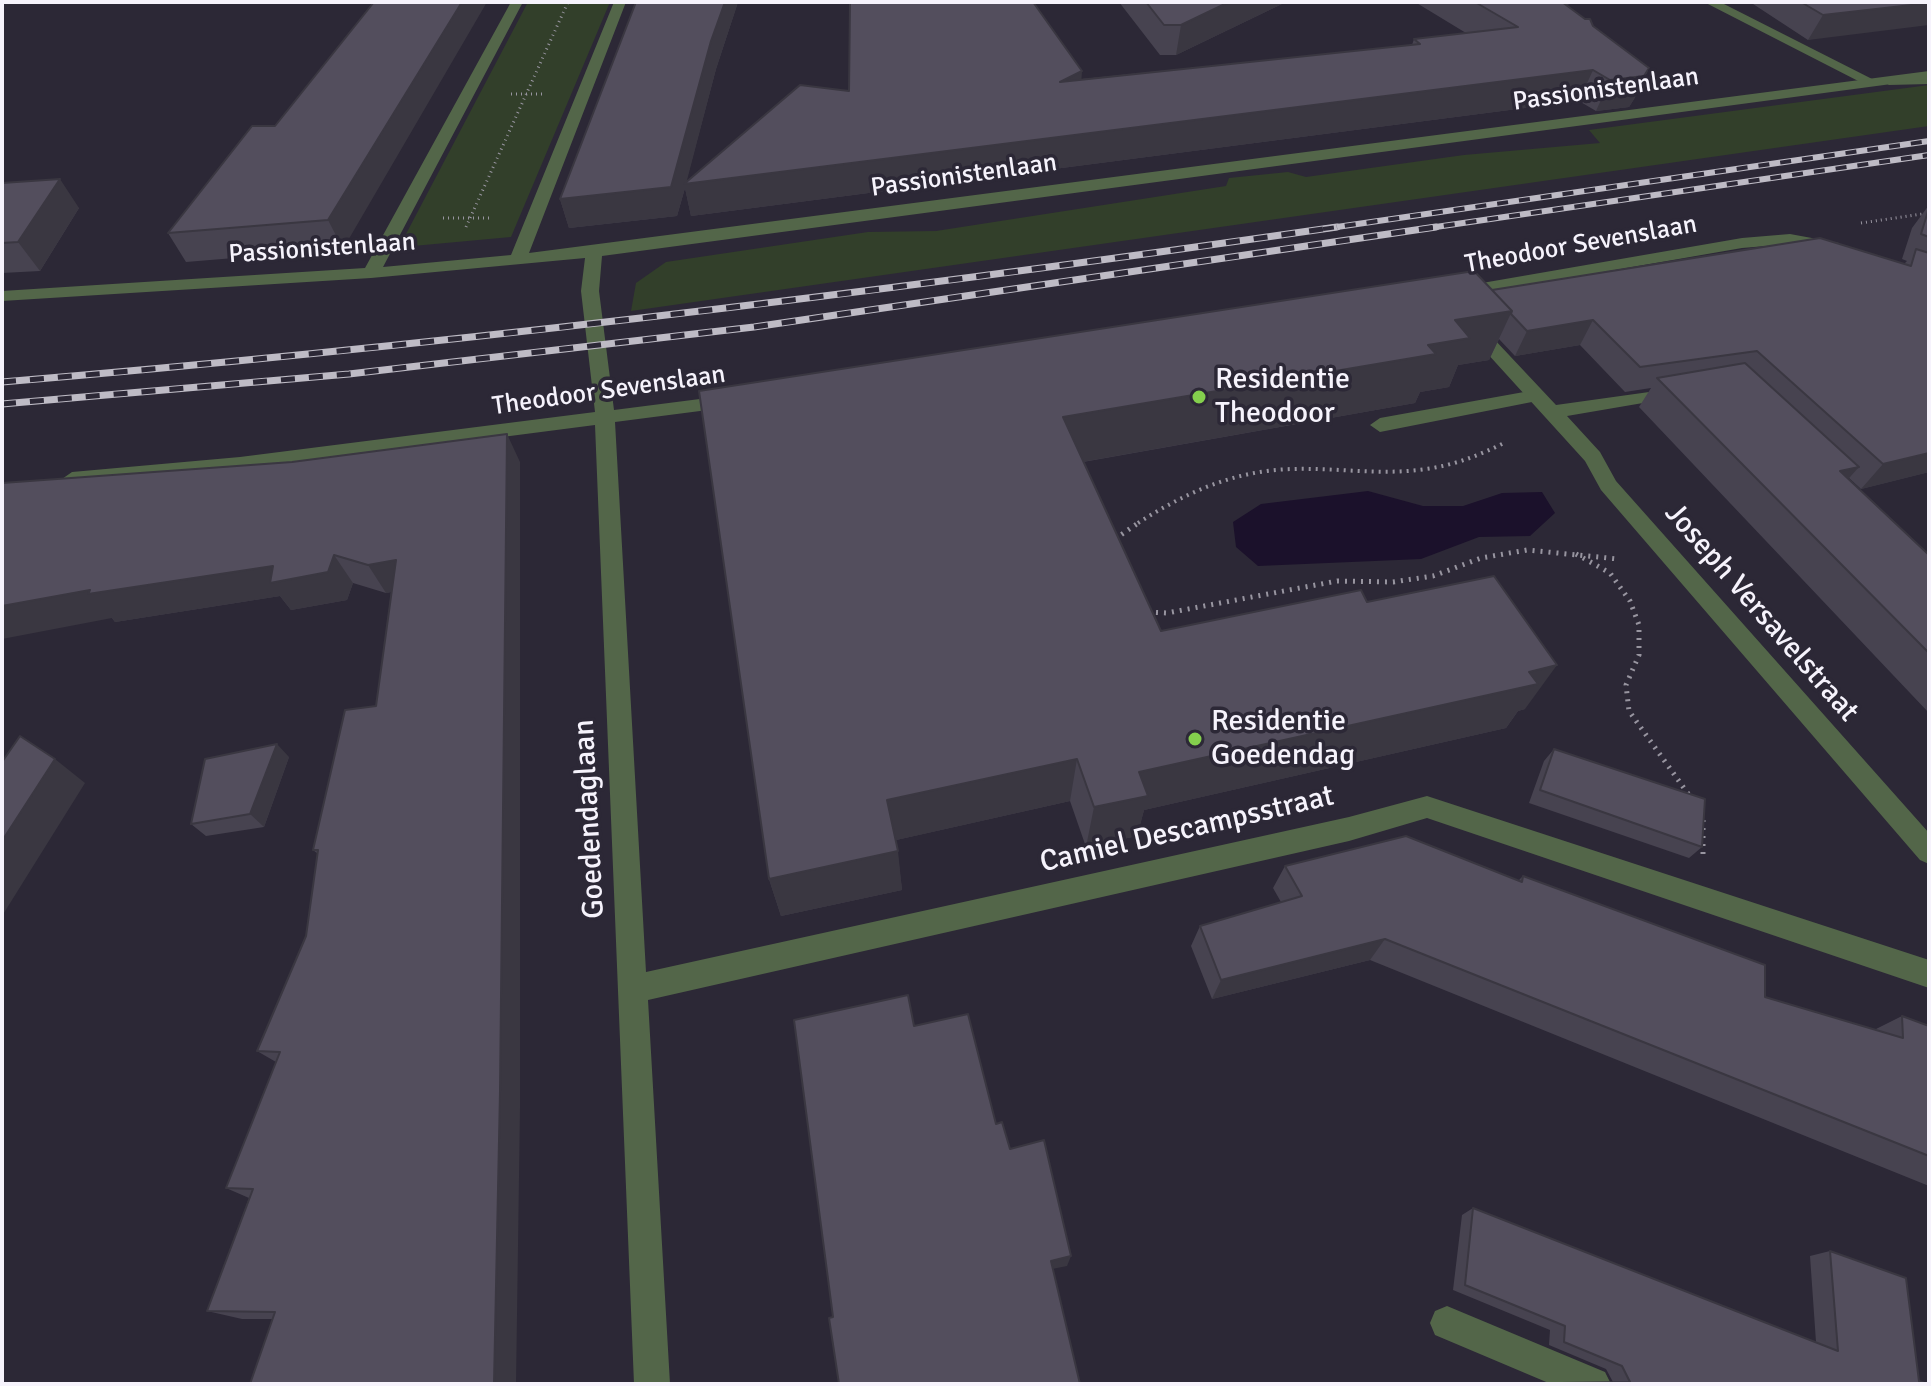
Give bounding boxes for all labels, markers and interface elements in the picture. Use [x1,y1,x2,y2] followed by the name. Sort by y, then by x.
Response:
[1511,61,1701,119] street label: Passionistenlaan
[869,147,1059,205] street label: Passionistenlaan
[1463,209,1699,281] street label: Theodoor Sevenslaan
[227,227,417,271] street label: Passionistenlaan
[490,359,728,423] street label: Theodoor Sevenslaan
[1215,362,1350,432] place label: Residentie Theodoor
[1190,388,1208,406] marker: Residentie Theodoor
[1656,496,1866,730] street label: Joseph Versavelstraat
[1211,704,1355,774] place label: Residentie Goedendag
[567,718,613,920] street label: Goedendaglaan
[1186,730,1204,748] marker: Residentie Goedendag
[1037,779,1337,881] street label: Camiel Descampsstraat

